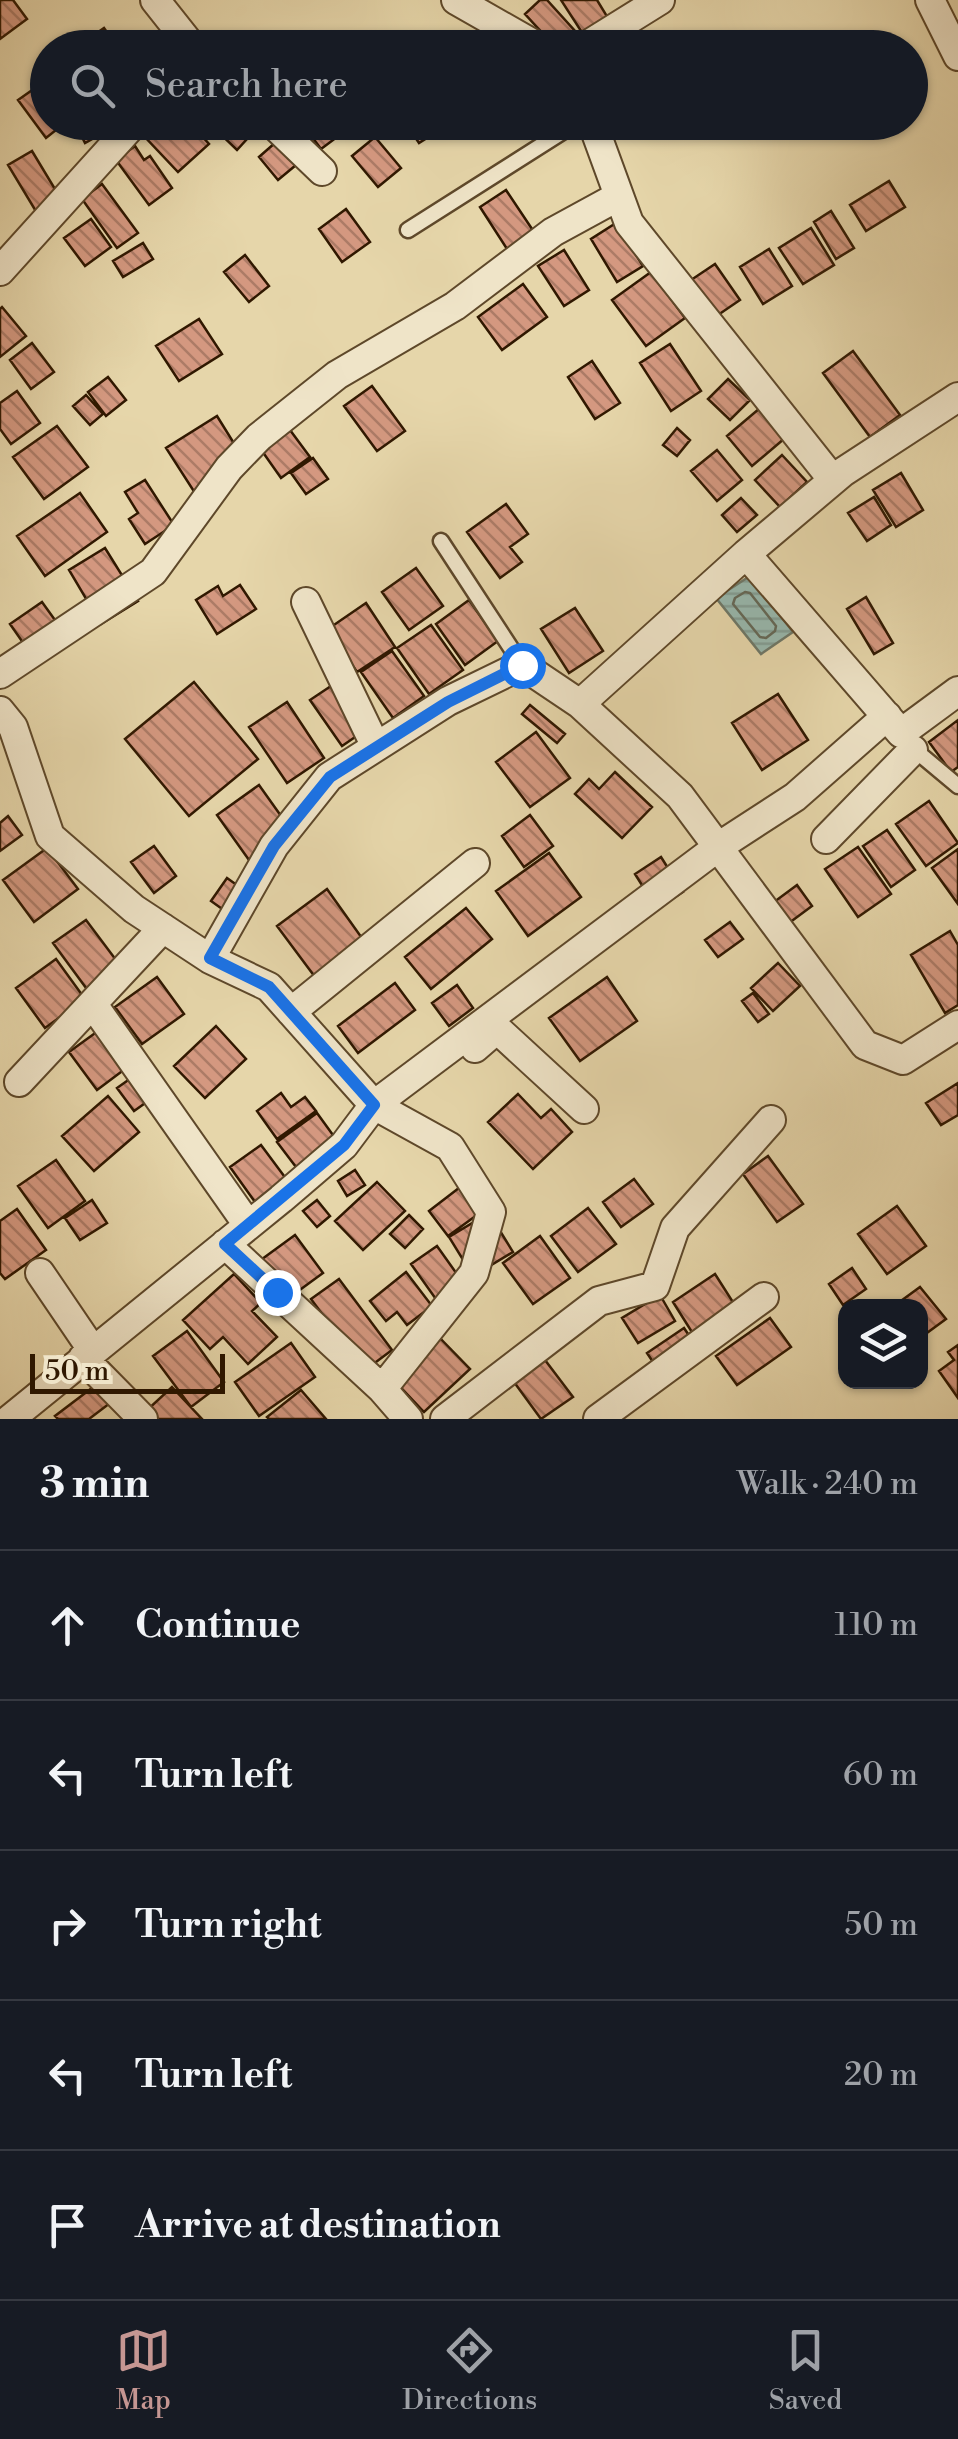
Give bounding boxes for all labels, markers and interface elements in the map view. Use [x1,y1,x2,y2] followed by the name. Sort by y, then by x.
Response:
[30,30,928,140] search box
[65,58,120,113] icon: search
[145,62,348,109] text: Search here
[500,643,546,689] route start
[255,1270,301,1316] route end
[838,1299,928,1389] map controls
[838,1299,928,1389] button: layers
[30,1349,225,1394] scale bar
[45,1354,109,1389] text: 50 m
[40,1458,149,1511] text: 3 min
[737,1464,918,1504] text: Walk · 240 m
[40,1598,95,1653] icon: ahead
[135,1602,300,1649] text: Continue
[835,1605,918,1645] text: 110 m
[40,1748,95,1803] icon: left
[135,1752,292,1799] text: Turn left
[843,1755,918,1795] text: 60 m
[40,1898,95,1953] icon: right
[135,1902,321,1949] text: Turn right
[845,1905,918,1945] text: 50 m
[40,2048,95,2103] icon: left
[135,2052,292,2099] text: Turn left
[844,2055,918,2095] text: 20 m
[40,2198,95,2253] icon: arrive
[135,2202,501,2249] text: Arrive at destination
[116,2323,171,2418] tab: Map
[402,2323,537,2418] tab: Directions
[769,2323,842,2418] tab: Saved

